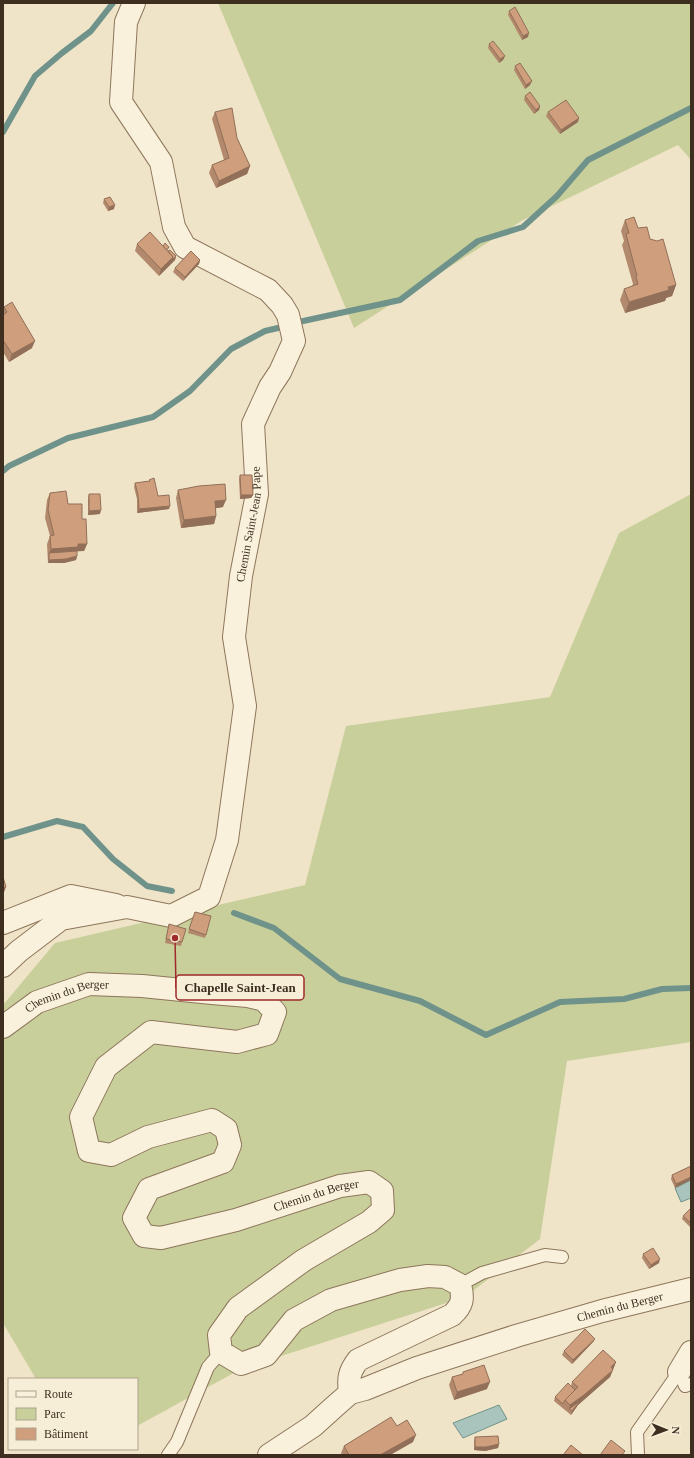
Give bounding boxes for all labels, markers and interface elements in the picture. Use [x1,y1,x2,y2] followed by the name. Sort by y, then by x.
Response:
[233,466,264,583] street label: Chemin Saint-Jean Pape
[176,975,304,1000] callout: Chapelle Saint-Jean
[22,977,109,1016] street label: Chemin du Berger
[184,980,297,995] text: Chapelle Saint-Jean
[272,1176,360,1214] street label: Chemin du Berger
[575,1289,664,1325] street label: Chemin du Berger
[8,1378,138,1450] legend
[44,1387,73,1401] text: Route
[44,1407,65,1421] text: Parc
[646,1410,686,1450] north arrow
[670,1426,682,1434] text: N
[44,1427,89,1441] text: Bâtiment

